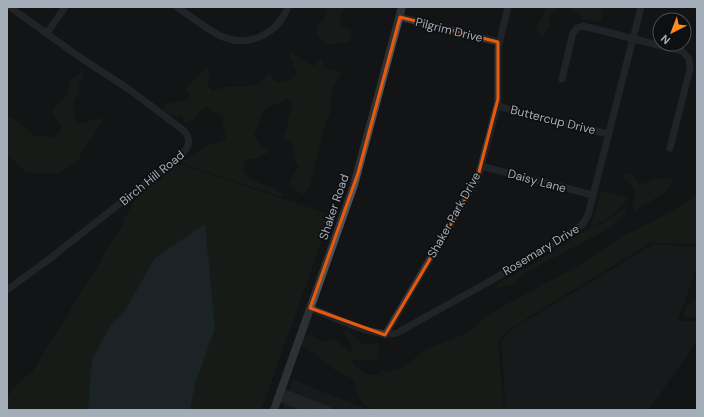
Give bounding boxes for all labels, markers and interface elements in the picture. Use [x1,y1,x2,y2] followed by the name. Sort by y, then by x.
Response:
[652,12,692,52] north arrow
[414,14,485,46] street label: Pilgrim Drive
[658,32,673,47] text: N
[509,102,597,138] street label: Buttercup Drive
[116,147,188,209] street label: Birch Hill Road
[506,166,568,197] street label: Daisy Lane
[424,169,484,261] street label: Shaker Park Drive
[315,172,353,242] street label: Shaker Road
[500,221,582,279] street label: Rosemary Drive

